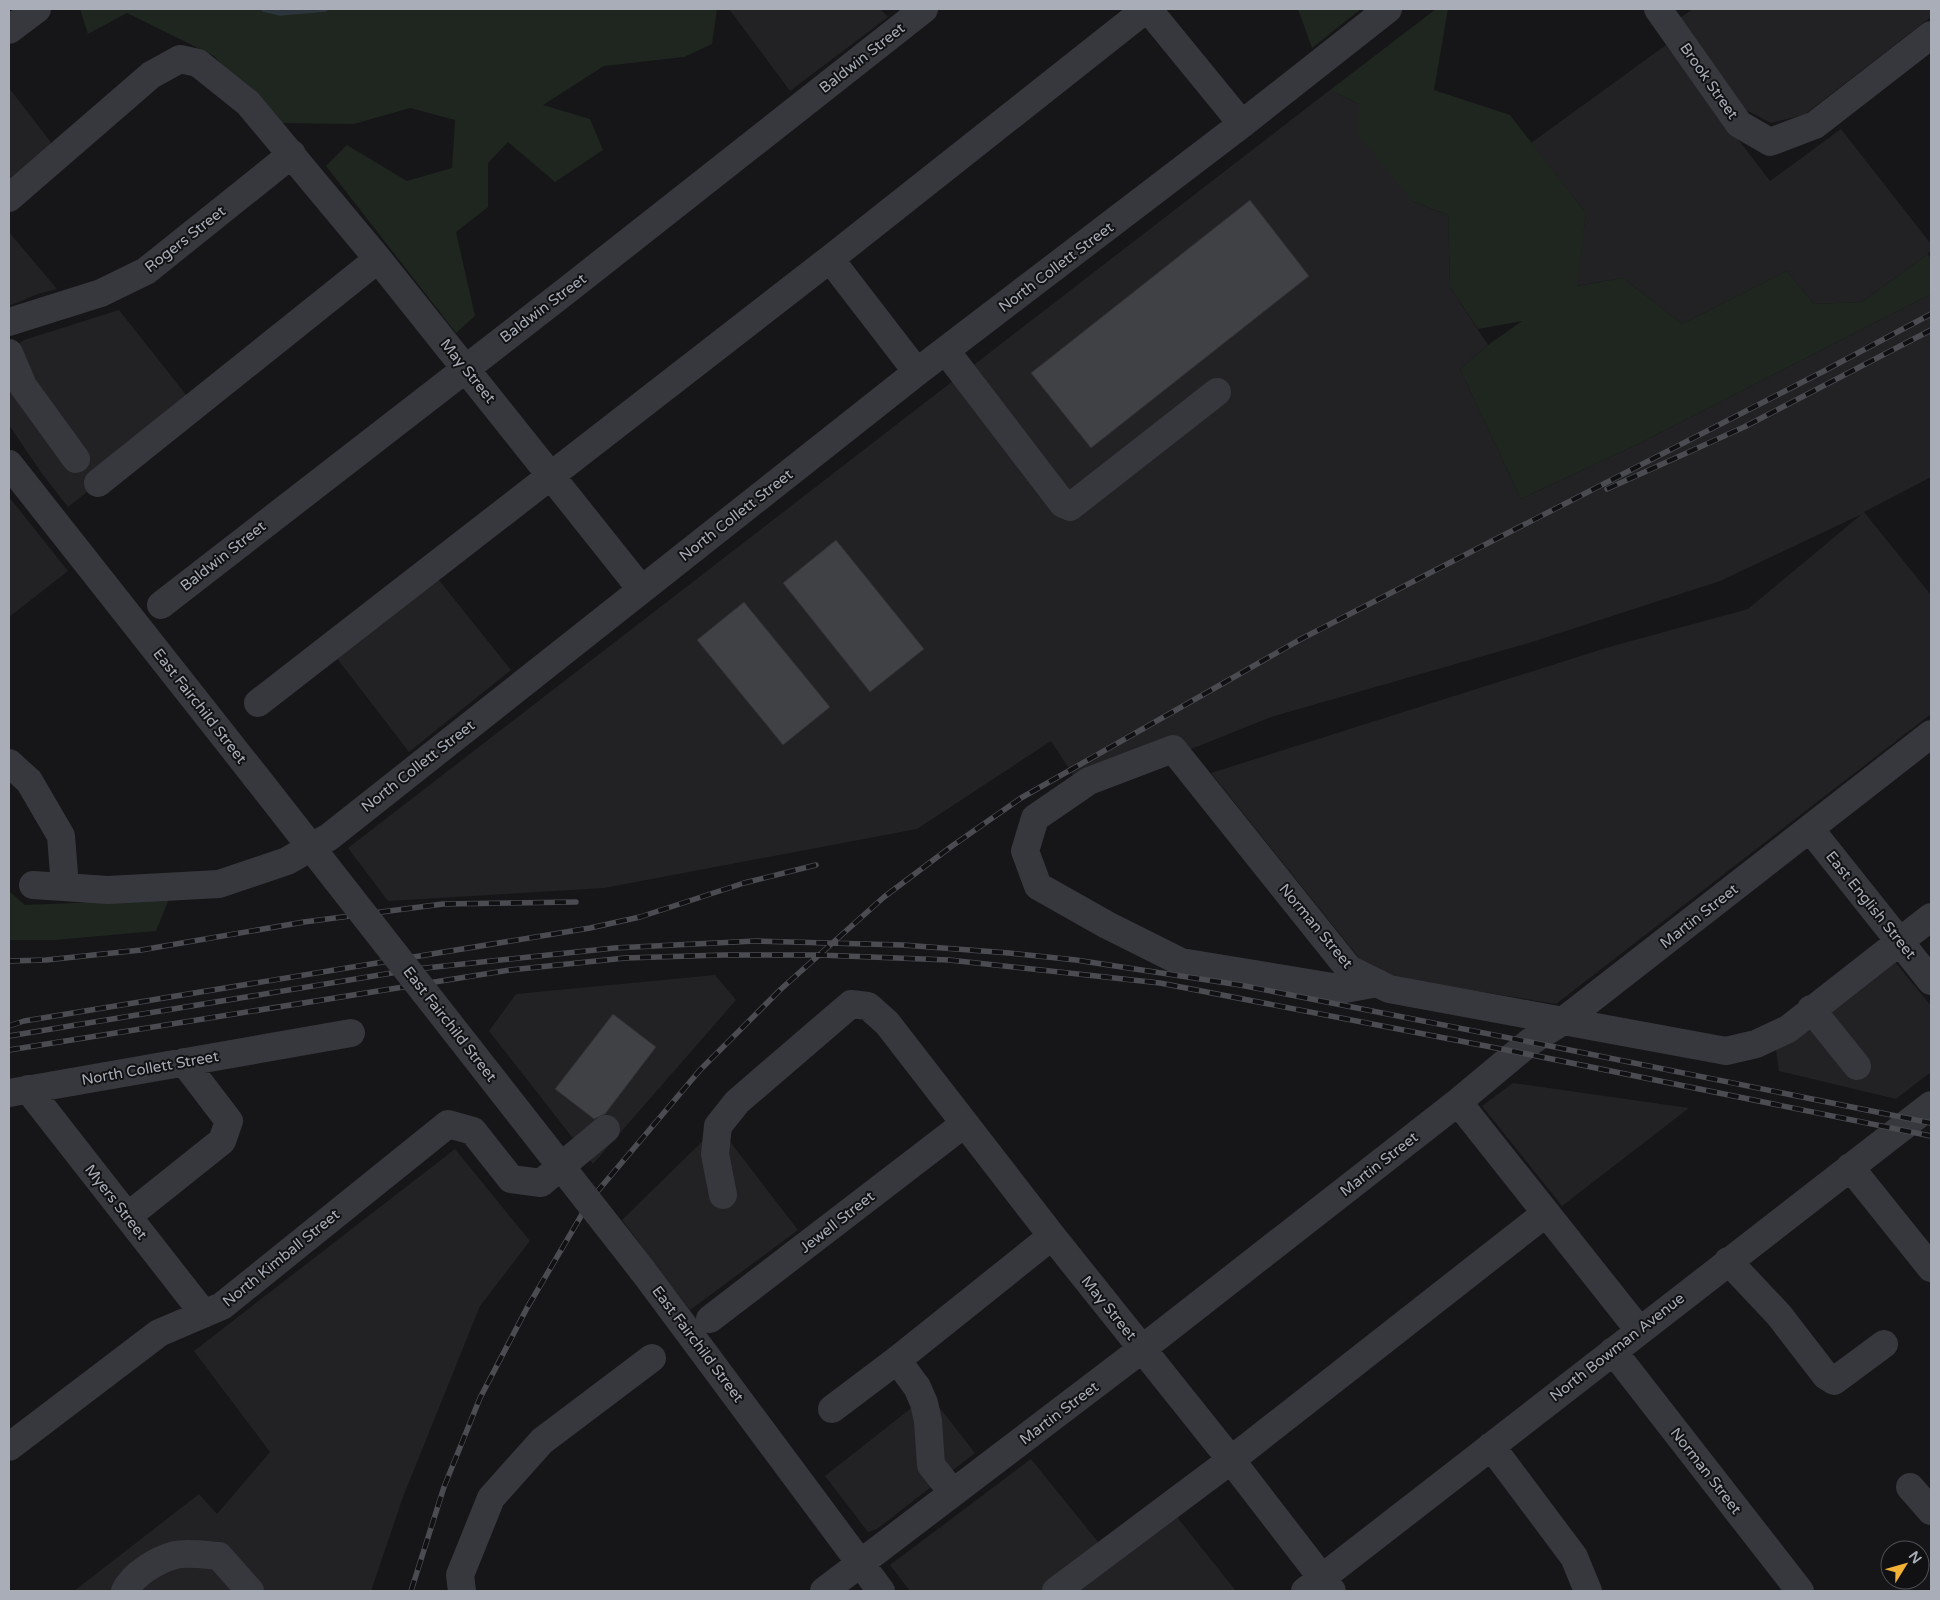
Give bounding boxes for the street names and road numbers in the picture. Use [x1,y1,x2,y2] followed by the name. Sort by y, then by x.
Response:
[816,19,909,97] street label: Baldwin Street
[1676,39,1742,123] street label: Brook Street
[141,202,229,276] street label: Rogers Street
[995,218,1117,316] street label: North Collett Street
[496,269,590,346] street label: Baldwin Street
[437,335,500,407] street label: May Street
[676,465,797,565] street label: North Collett Street
[177,517,270,595] street label: Baldwin Street
[149,645,251,767] street label: East Fairchild Street
[358,716,479,816] street label: North Collett Street
[1822,848,1920,963] street label: East English Street
[1275,880,1357,972] street label: Norman Street
[1656,880,1742,952] street label: Martin Street
[399,963,501,1085] street label: East Fairchild Street
[80,1047,220,1089] street label: North Collett Street
[1336,1128,1422,1200] street label: Martin Street
[81,1161,151,1243] street label: Myers Street
[796,1187,878,1257] street label: Jewell Street
[219,1205,343,1311] street label: North Kimball Street
[1078,1272,1141,1344] street label: May Street
[648,1282,748,1406] street label: East Fairchild Street
[1546,1289,1688,1405] street label: North Bowman Avenue
[1016,1377,1102,1448] street label: Martin Street
[1667,1424,1746,1518] street label: Norman Street

